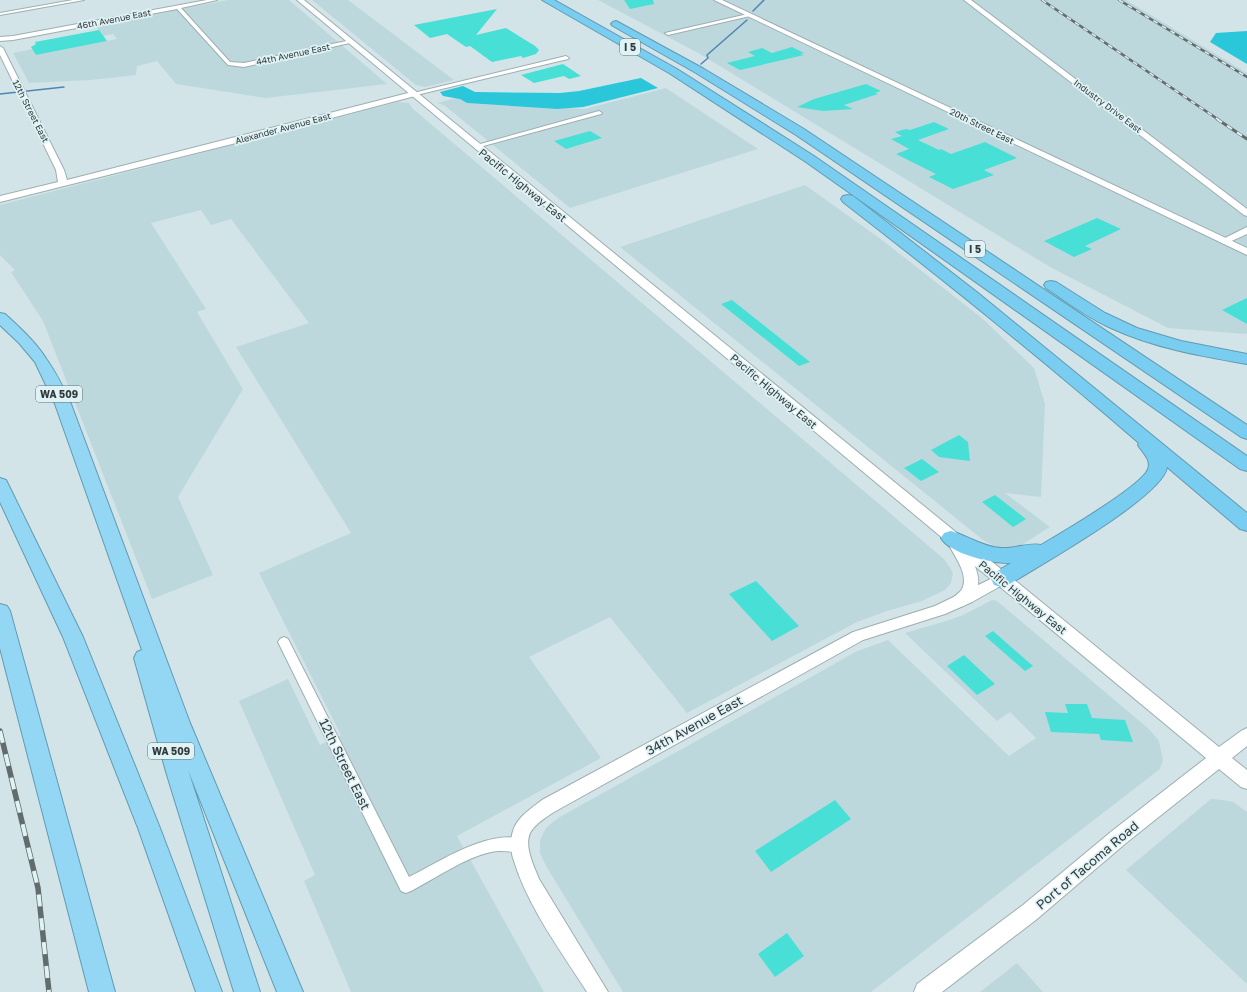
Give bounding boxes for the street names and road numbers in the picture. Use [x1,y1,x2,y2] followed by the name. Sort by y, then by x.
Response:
[76,6,152,32] street label: 46th Avenue East
[620,39,640,55] road number: I 5
[255,41,331,67] street label: 44th Avenue East
[1072,77,1144,135] street label: Industry Drive East
[11,78,52,144] street label: 12th Street East
[948,106,1016,146] street label: 20th Street East
[234,110,332,146] street label: Alexander Avenue East
[476,146,570,224] street label: Pacific Highway East
[965,241,985,257] road number: I 5
[728,351,820,431] street label: Pacific Highway East
[36,386,82,402] road number: WA 509
[976,558,1070,636] street label: Pacific Highway East
[643,692,745,758] street label: 34th Avenue East
[316,716,374,812] street label: 12th Street East
[148,743,194,759] road number: WA 509
[1033,818,1141,912] street label: Port of Tacoma Road

